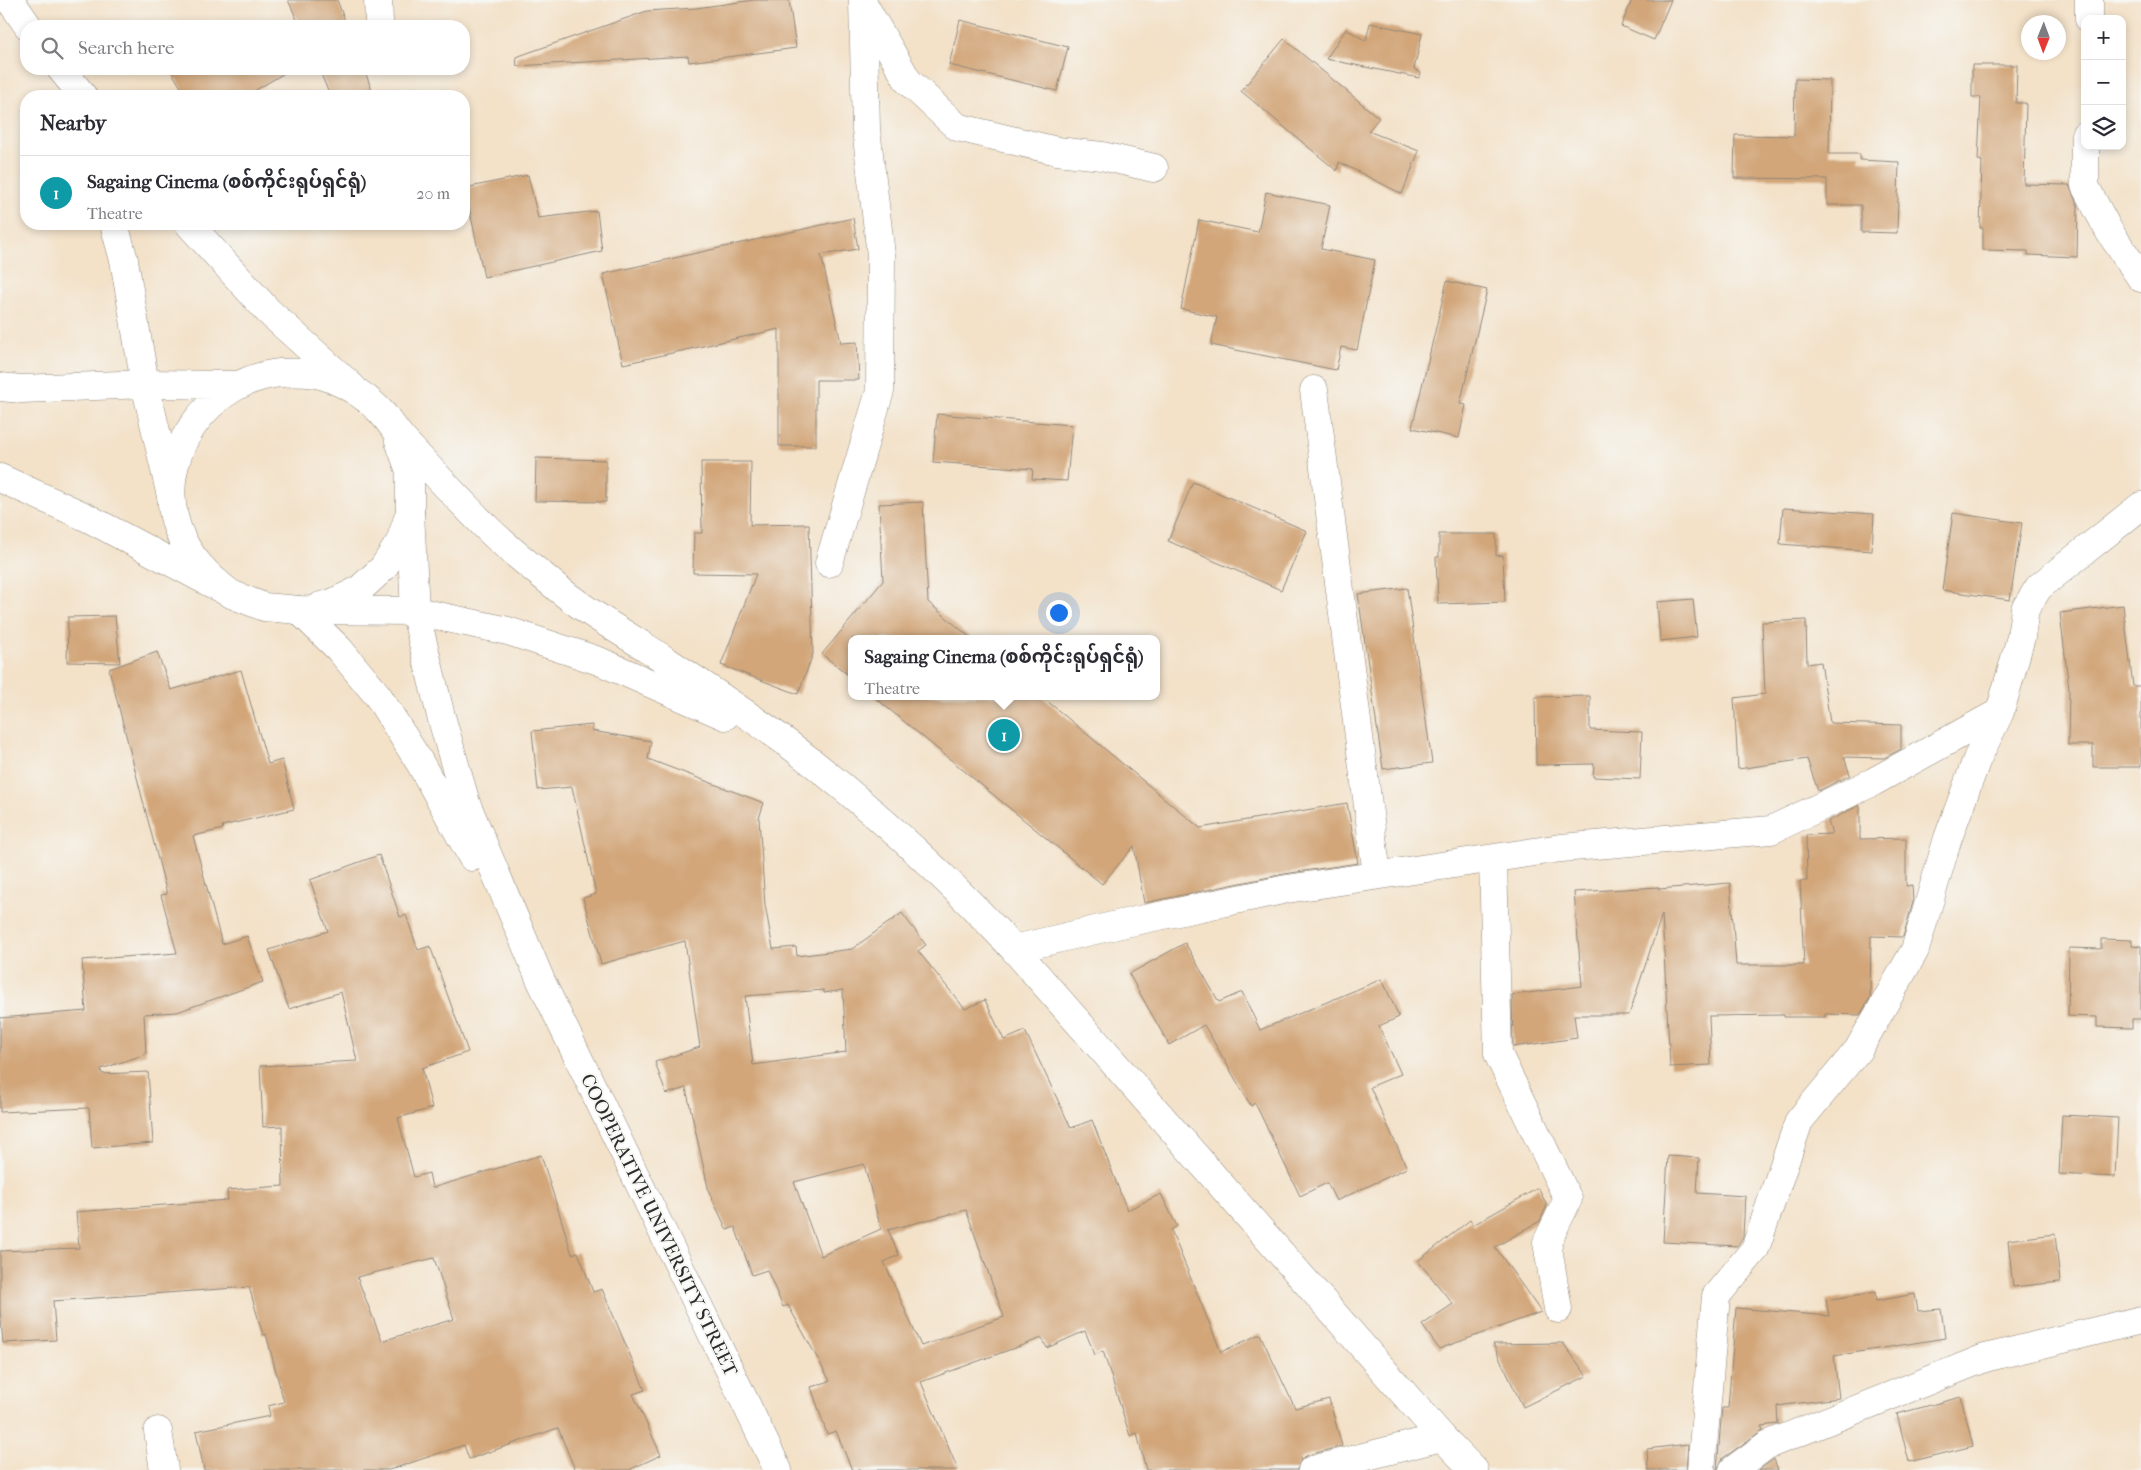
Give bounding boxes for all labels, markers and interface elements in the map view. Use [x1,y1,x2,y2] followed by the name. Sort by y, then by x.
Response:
[2021,15,2066,60] north arrow
[2081,15,2126,150] map controls
[2081,15,2126,60] button: +
[20,20,470,75] search box
[38,34,66,62] icon: search
[78,37,174,59] text: Search here
[2081,60,2126,105] button: −
[2081,105,2126,150] button: layers
[40,111,106,135] text: Nearby
[87,171,366,193] text: Sagaing Cinema (စစ်ကိုင်းရုပ်ရှင်ရုံ)
[53,184,59,203] text: 1
[416,184,450,203] text: 20 m
[87,204,143,223] text: Theatre
[1046,600,1072,626] your location
[848,635,1160,700] popup
[864,646,1144,668] text: Sagaing Cinema (စစ်ကိုင်းရုပ်ရှင်ရုံ)
[864,679,920,698] text: Theatre
[988,716,1020,754] pin: 1
[576,1070,742,1380] street label: COOPERATIVE UNIVERSITY STREET

